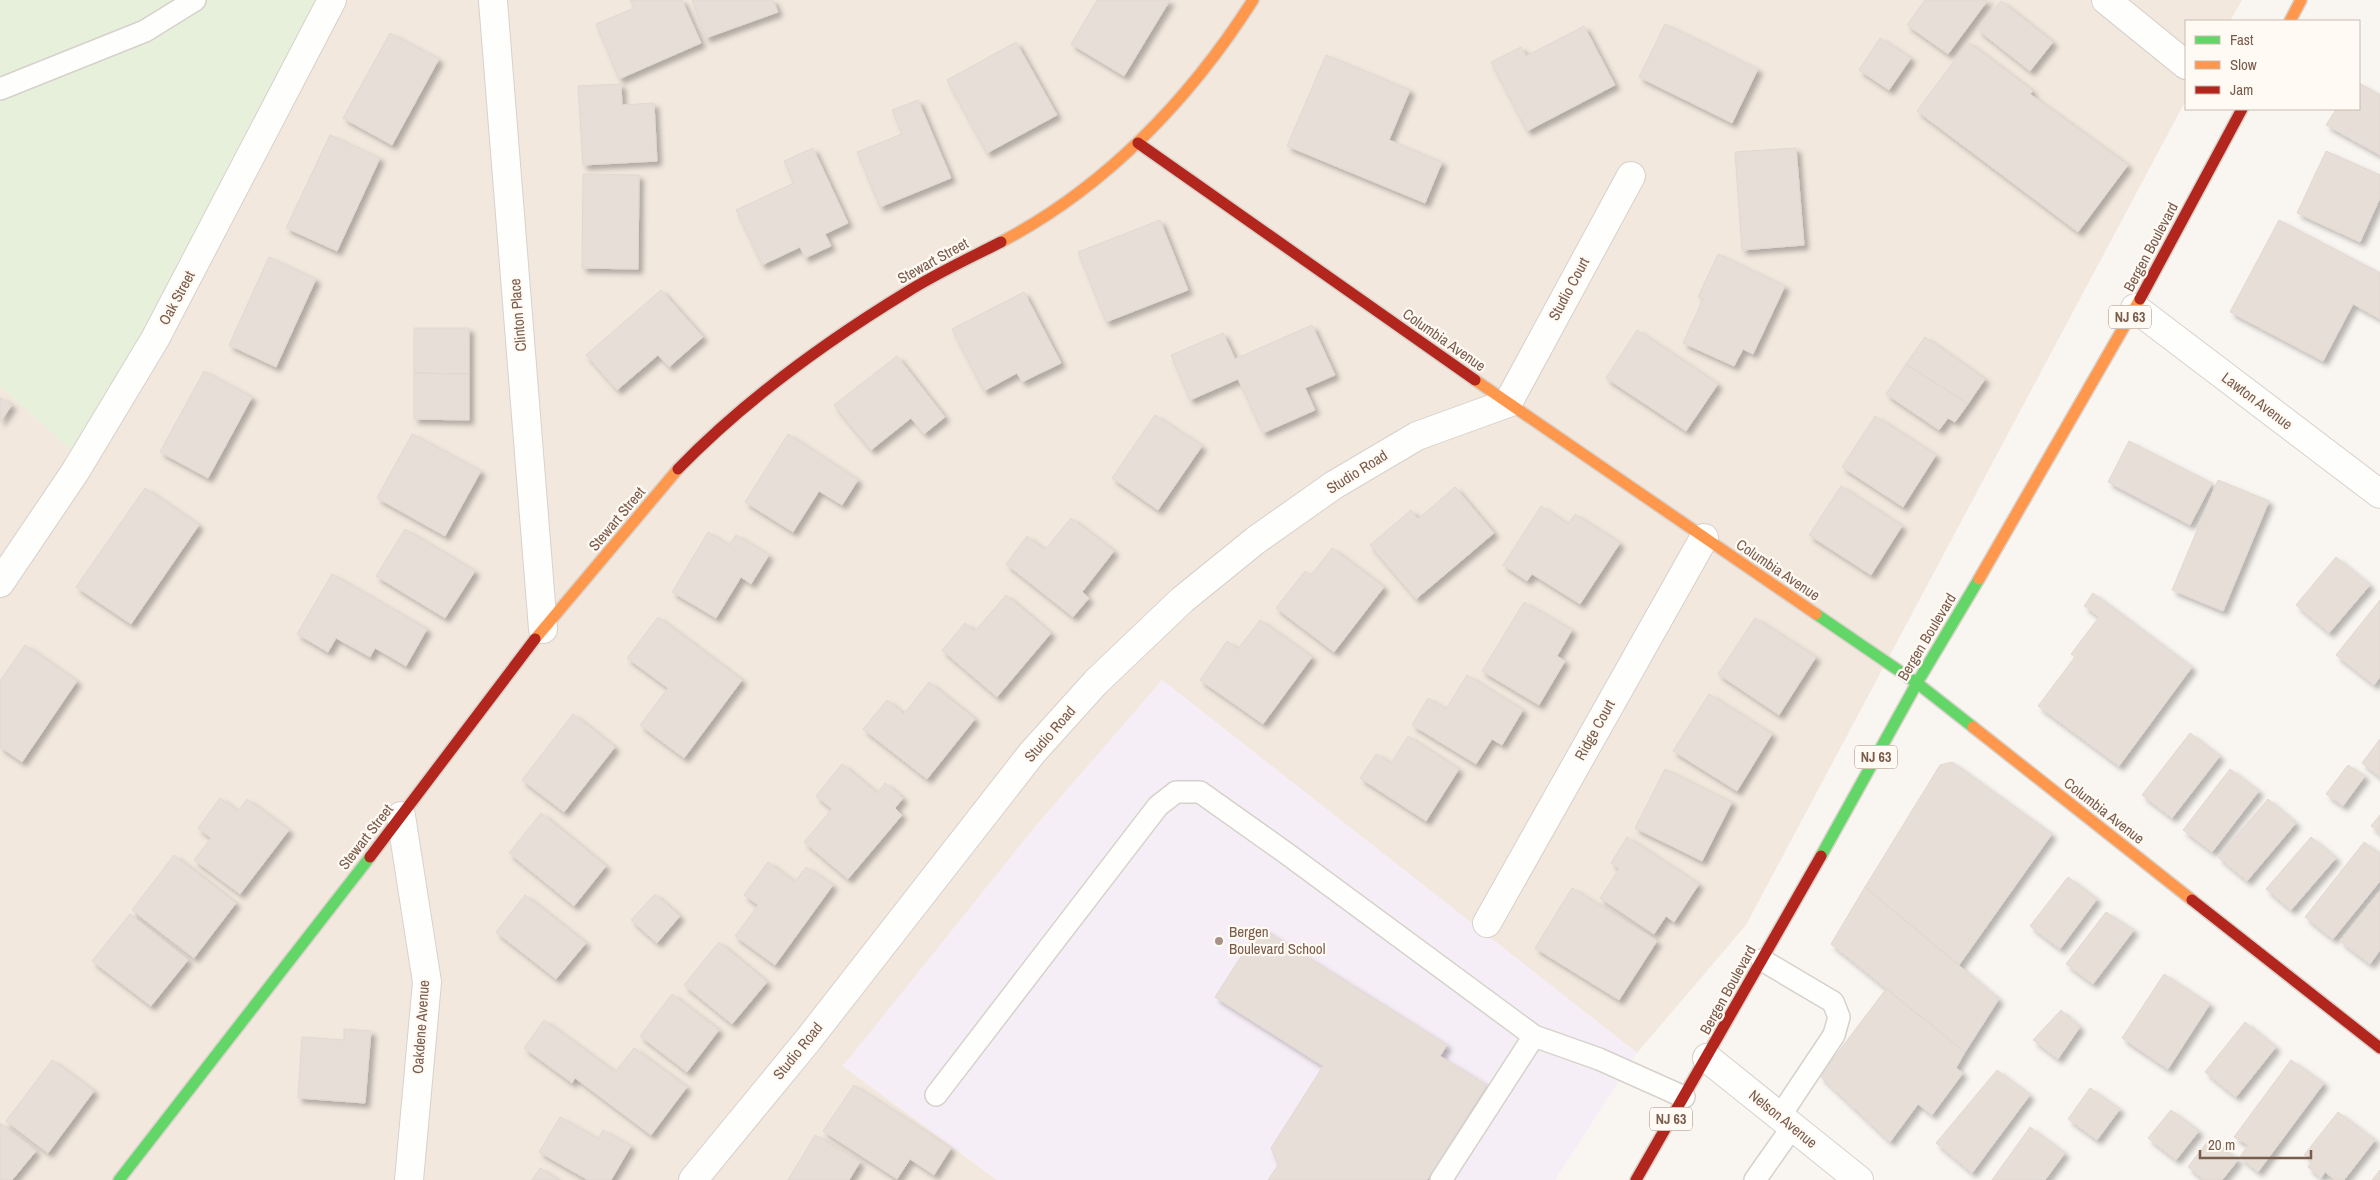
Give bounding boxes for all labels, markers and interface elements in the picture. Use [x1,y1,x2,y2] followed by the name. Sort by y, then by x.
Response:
[2185,20,2360,110] legend
[2230,29,2254,50] text: Fast
[2230,54,2257,75] text: Slow
[2230,79,2253,100] text: Jam
[2118,198,2183,295] street label: Bergen Boulevard
[894,232,972,289] street label: Stewart Street
[1543,253,1594,324] street label: Studio Court
[153,266,200,329] street label: Oak Street
[504,278,531,352] street label: Clinton Place
[1399,303,1490,376] street label: Columbia Avenue
[2109,306,2151,328] road number: NJ 63
[2217,367,2297,434] street label: Lawton Avenue
[1322,445,1391,499] street label: Studio Road
[584,482,650,555] street label: Stewart Street
[1732,534,1824,605] street label: Columbia Avenue
[1892,589,1961,684] street label: Bergen Boulevard
[1569,695,1620,764] street label: Ridge Court
[1019,701,1080,766] street label: Studio Road
[1855,746,1897,769] road number: NJ 63
[2060,773,2149,849] street label: Columbia Avenue
[333,799,398,874] street label: Stewart Street
[1229,921,1325,959] place label: Bergen Boulevard School
[1213,935,1225,947] marker: Bergen Boulevard School
[1695,942,1761,1038] street label: Bergen Boulevard
[407,979,434,1075] street label: Oakdene Avenue
[768,1018,827,1084] street label: Studio Road
[1745,1084,1822,1153] street label: Nelson Avenue
[1650,1108,1692,1130] road number: NJ 63
[2200,1128,2311,1160] scale bar
[2208,1134,2235,1155] text: 20 m

